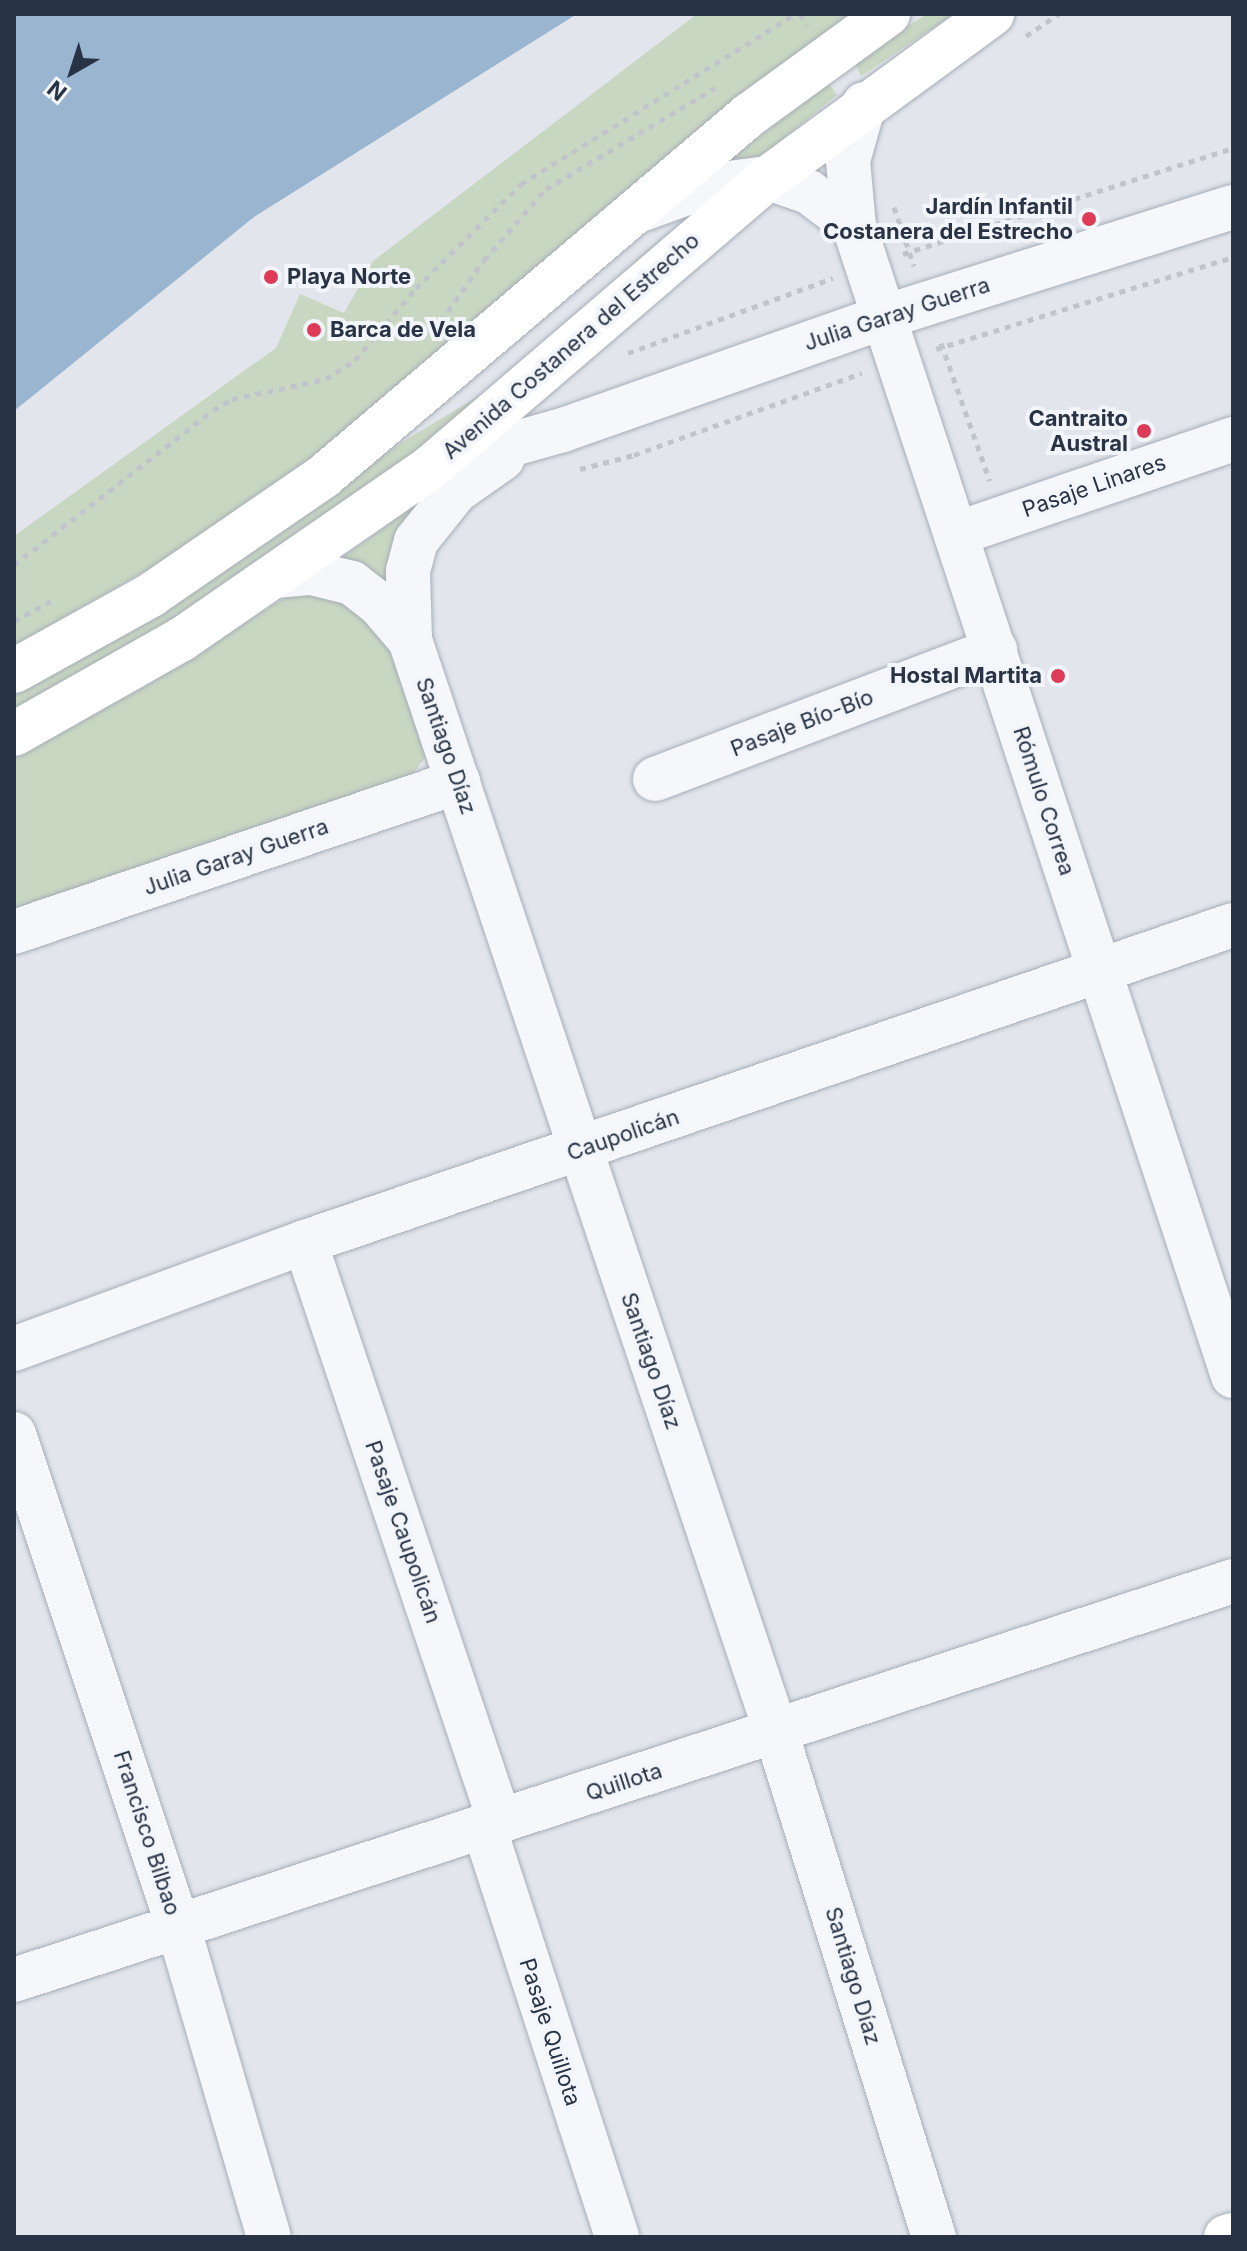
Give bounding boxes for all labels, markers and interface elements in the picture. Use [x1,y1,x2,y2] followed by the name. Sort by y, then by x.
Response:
[32,32,112,112] north arrow
[42,75,72,106] text: N
[823,193,1073,244] place label: Jardín Infantil Costanera del Estrecho
[1080,210,1098,228] marker: Jardín Infantil Costanera del Estrecho
[437,227,705,465] street label: Avenida Costanera del Estrecho
[287,264,411,290] place label: Playa Norte
[262,268,280,286] marker: Playa Norte
[801,271,993,357] street label: Julia Garay Guerra
[330,317,476,343] place label: Barca de Vela
[305,321,323,339] marker: Barca de Vela
[1028,405,1128,456] place label: Cantraito Austral
[1135,422,1153,440] marker: Cantraito Austral
[1019,449,1169,523] street label: Pasaje Linares
[890,663,1042,689] place label: Hostal Martita
[1049,667,1067,685] marker: Hostal Martita
[410,674,482,818] street label: Santiago Díaz
[727,684,877,762] street label: Pasaje Bío-Bío
[1007,723,1081,879] street label: Rómulo Correa
[140,813,332,901] street label: Julia Garay Guerra
[563,1103,683,1167] street label: Caupolicán
[615,1289,687,1433] street label: Santiago Díaz
[359,1437,447,1627] street label: Pasaje Caupolicán
[108,1747,186,1919] street label: Francisco Bilbao
[583,1757,665,1807] street label: Quillota
[819,1904,887,2048] street label: Santiago Díaz
[514,1955,586,2109] street label: Pasaje Quillota

